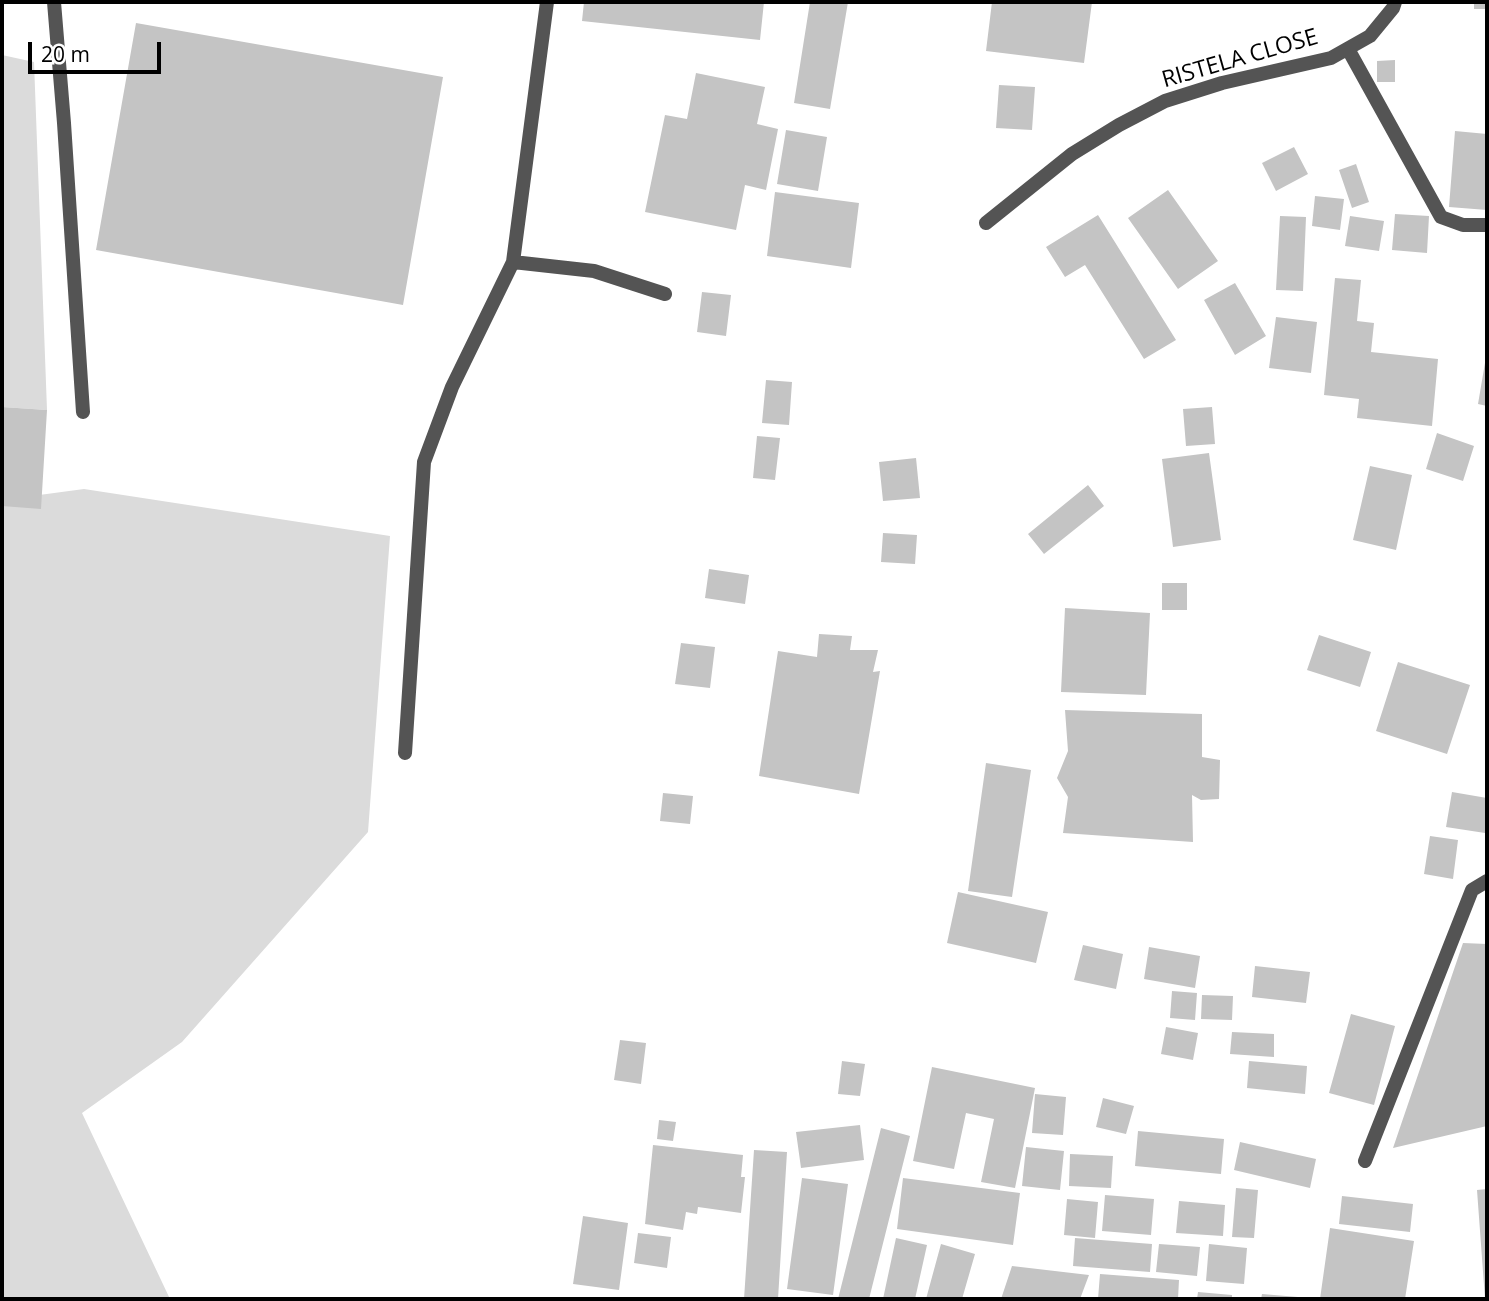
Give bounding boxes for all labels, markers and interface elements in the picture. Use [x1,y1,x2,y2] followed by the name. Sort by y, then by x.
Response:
[1159,24,1321,94] street label: RISTELA CLOSE
[32,28,164,72] scale bar
[41,40,90,68] text: 20 m

